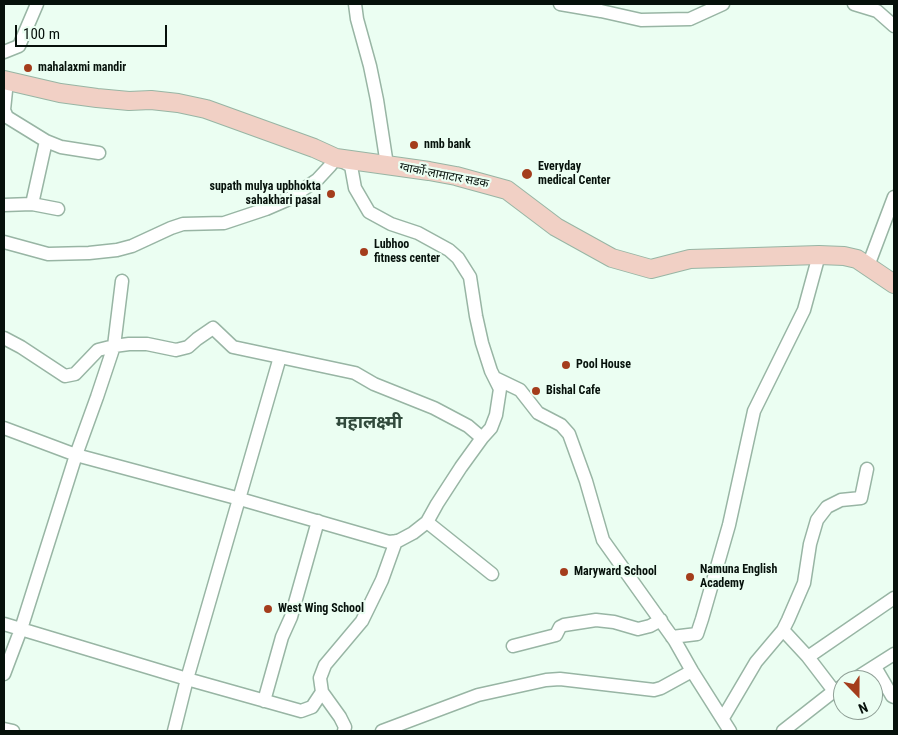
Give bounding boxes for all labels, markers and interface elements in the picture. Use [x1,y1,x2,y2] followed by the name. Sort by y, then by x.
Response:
[18,15,170,47] scale bar
[23,25,60,43] text: 100 m
[38,61,126,75] place label: mahalaxmi mandir
[22,62,34,74] marker: mahalaxmi mandir
[424,138,471,152] place label: nmb bank
[408,139,420,151] marker: nmb bank
[398,160,490,192] street label: ग्वार्को-लामाटार सडक
[538,160,610,188] place label: Everyday medical Center
[520,167,534,181] marker: Everyday medical Center
[209,180,321,208] place label: supath mulya upbhokta sahakhari pasal
[325,188,337,200] marker: supath mulya upbhokta sahakhari pasal
[374,238,440,266] place label: Lubhoo fitness center
[358,246,370,258] marker: Lubhoo fitness center
[576,358,631,372] place label: Pool House
[560,359,572,371] marker: Pool House
[546,384,601,398] place label: Bishal Cafe
[530,385,542,397] marker: Bishal Cafe
[336,412,402,434] district label: महालक्ष्मी
[700,563,777,591] place label: Namuna English Academy
[574,565,657,579] place label: Maryward School
[558,566,570,578] marker: Maryward School
[684,571,696,583] marker: Namuna English Academy
[278,602,364,616] place label: West Wing School
[262,603,274,615] marker: West Wing School
[833,670,883,720] north arrow
[856,699,870,717] text: N

